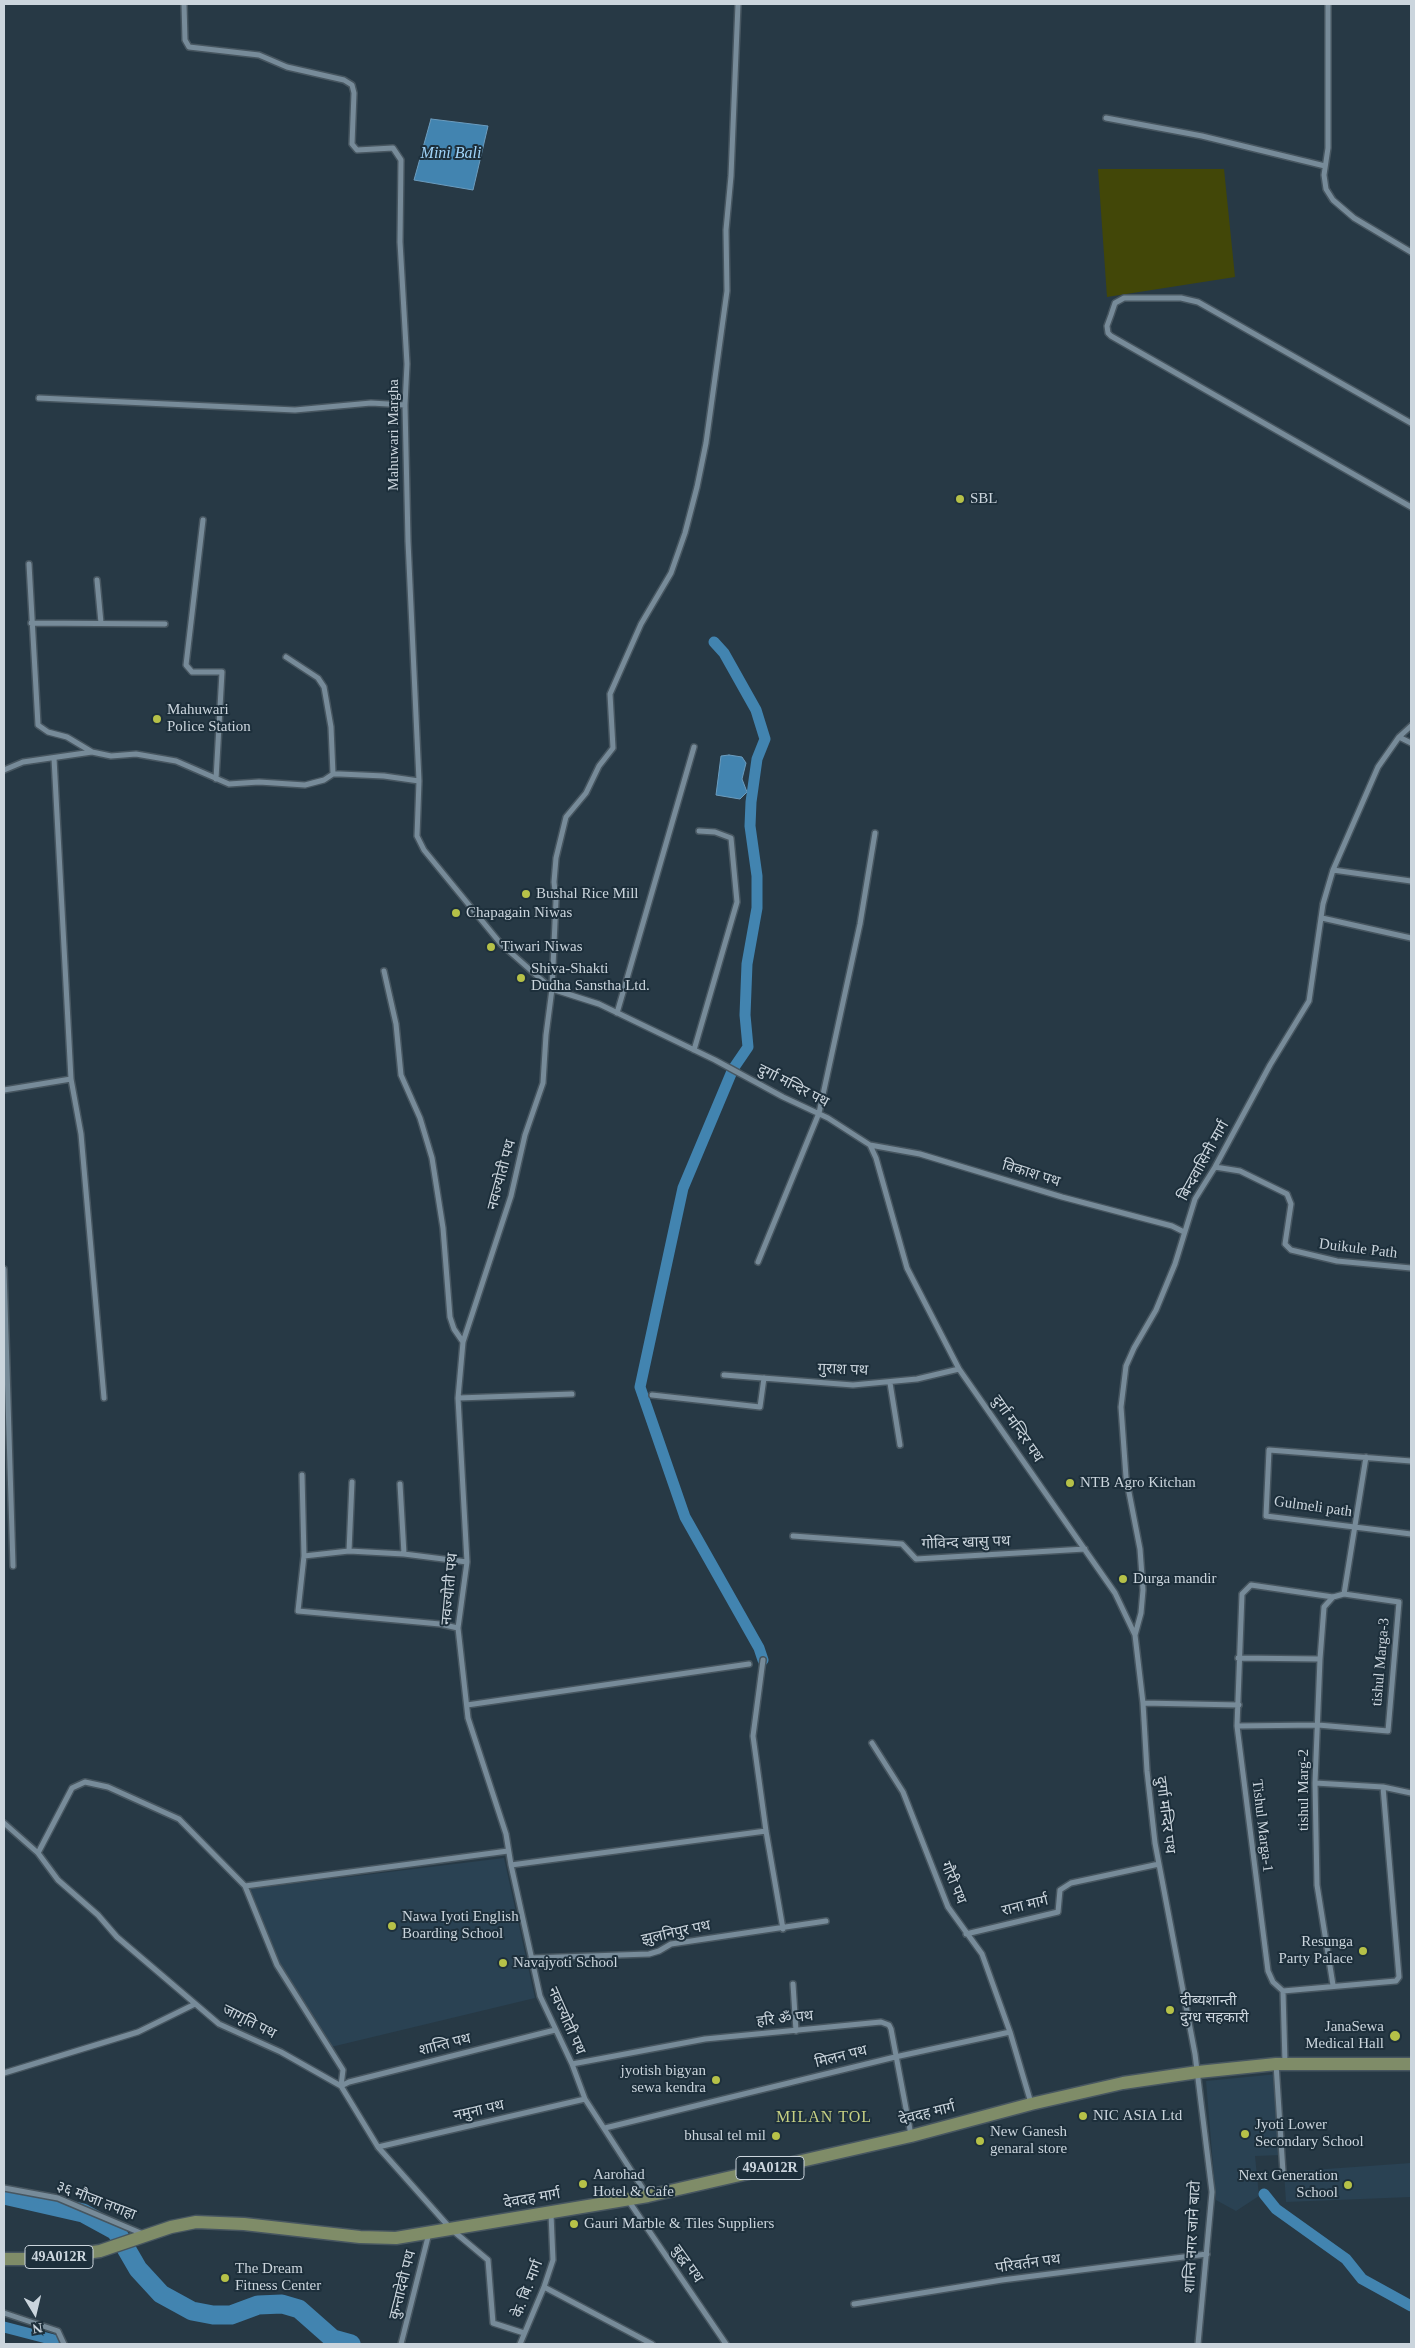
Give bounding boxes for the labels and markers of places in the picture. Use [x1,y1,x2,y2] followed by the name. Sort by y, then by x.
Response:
[970,490,998,508] place label: SBL
[954,493,966,505] marker: SBL
[167,701,251,736] place label: Mahuwari Police Station
[151,713,163,725] marker: Mahuwari Police Station
[536,885,638,903] place label: Bushal Rice Mill
[520,888,532,900] marker: Bushal Rice Mill
[466,904,572,922] place label: Chapagain Niwas
[450,907,462,919] marker: Chapagain Niwas
[501,938,583,956] place label: Tiwari Niwas
[485,941,497,953] marker: Tiwari Niwas
[531,960,650,995] place label: Shiva-Shakti Dudha Sanstha Ltd.
[515,972,527,984] marker: Shiva-Shakti Dudha Sanstha Ltd.
[1080,1474,1196,1492] place label: NTB Agro Kitchan
[1064,1477,1076,1489] marker: NTB Agro Kitchan
[1133,1570,1216,1588] place label: Durga mandir
[1117,1573,1129,1585] marker: Durga mandir
[402,1908,519,1943] place label: Nawa Iyoti English Boarding School
[386,1920,398,1932] marker: Nawa Iyoti English Boarding School
[1278,1933,1353,1968] place label: Resunga Party Palace
[1357,1945,1369,1957] marker: Resunga Party Palace
[513,1954,618,1972] place label: Navajyoti School
[497,1957,509,1969] marker: Navajyoti School
[1180,1992,1249,2027] place label: दीब्यशान्ती दुग्ध सहकारी
[1164,2004,1176,2016] marker: दीब्यशान्ती दुग्ध सहकारी
[1305,2018,1384,2053] place label: JanaSewa Medical Hall
[1388,2029,1402,2043] marker: JanaSewa Medical Hall
[621,2062,706,2097] place label: jyotish bigyan sewa kendra
[710,2074,722,2086] marker: jyotish bigyan sewa kendra
[1093,2107,1182,2125] place label: NIC ASIA Ltd
[1077,2110,1089,2122] marker: NIC ASIA Ltd
[1255,2116,1364,2151] place label: Jyoti Lower Secondary School
[990,2123,1067,2158] place label: New Ganesh genaral store
[684,2127,766,2145] place label: bhusal tel mil
[1239,2128,1251,2140] marker: Jyoti Lower Secondary School
[770,2130,782,2142] marker: bhusal tel mil
[974,2135,986,2147] marker: New Ganesh genaral store
[593,2166,674,2201] place label: Aarohad Hotel & Cafe
[1238,2167,1338,2202] place label: Next Generation School
[577,2178,589,2190] marker: Aarohad Hotel & Cafe
[1342,2179,1354,2191] marker: Next Generation School
[584,2215,774,2233] place label: Gauri Marble & Tiles Suppliers
[568,2218,580,2230] marker: Gauri Marble & Tiles Suppliers
[235,2260,321,2295] place label: The Dream Fitness Center
[219,2272,231,2284] marker: The Dream Fitness Center

